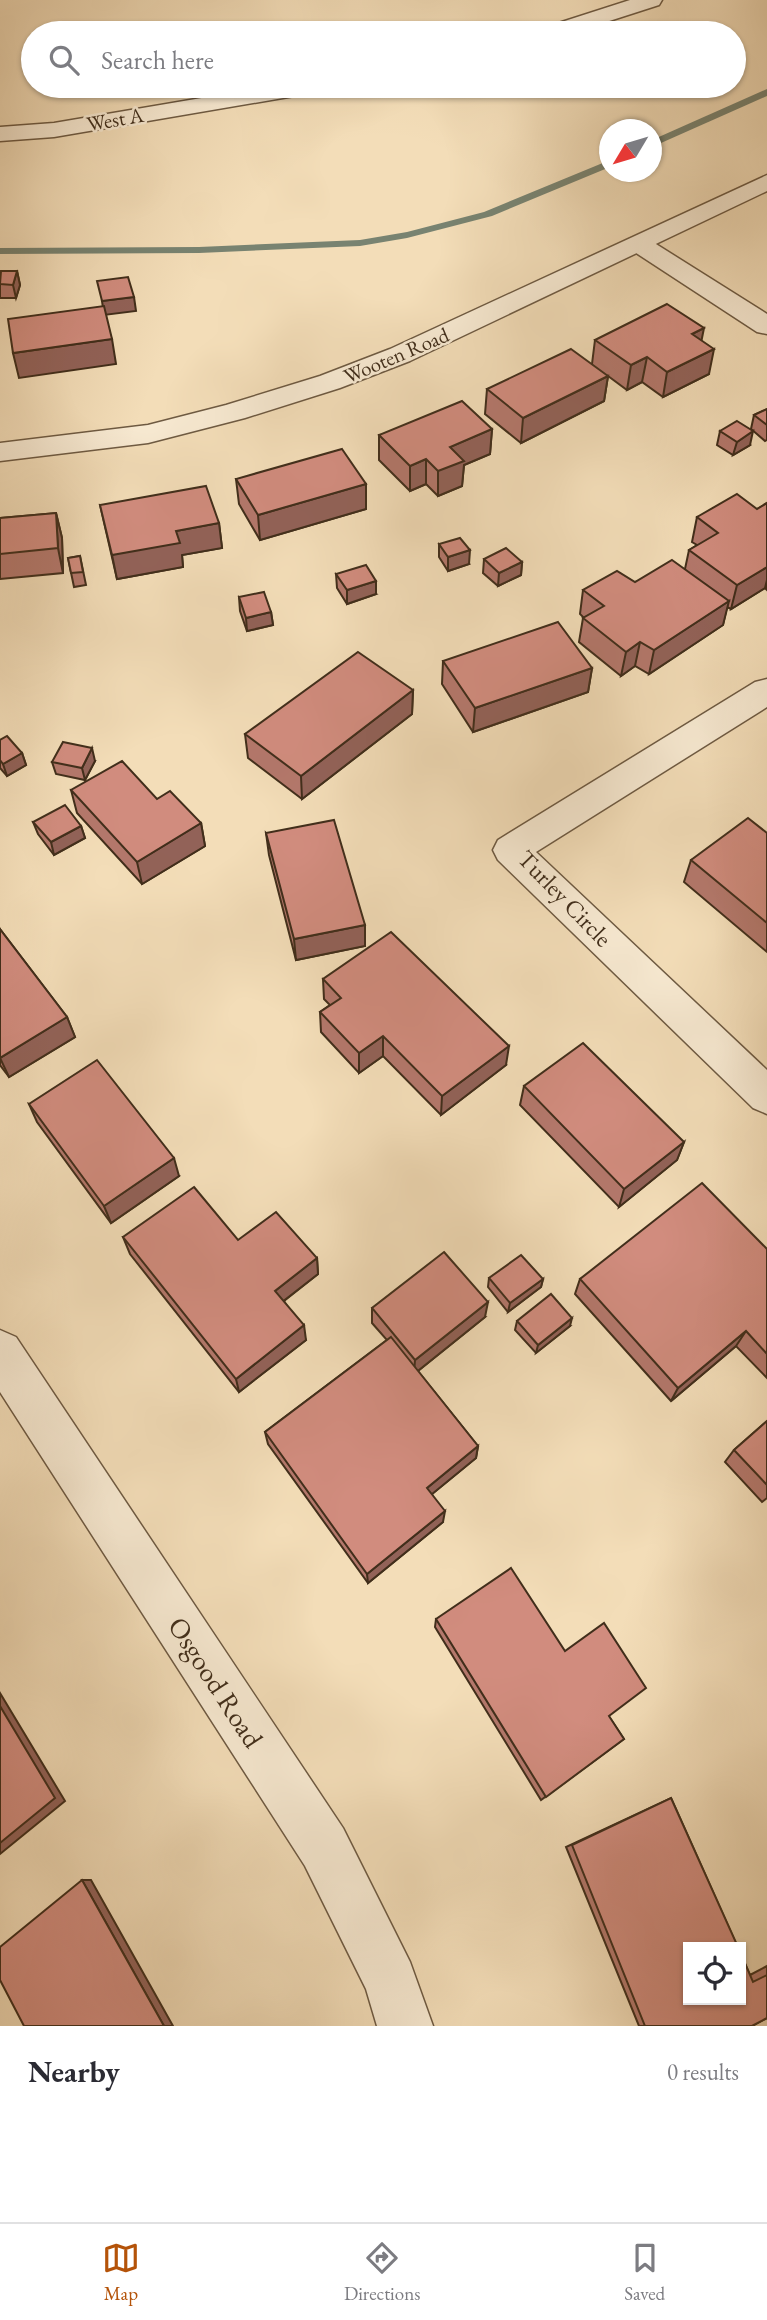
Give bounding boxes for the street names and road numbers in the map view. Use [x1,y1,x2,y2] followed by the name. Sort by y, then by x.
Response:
[84,101,146,137] street label: West A
[339,321,453,389] street label: Wooten Road
[511,843,619,953] street label: Turley Circle
[160,1610,272,1755] street label: Osgood Road

